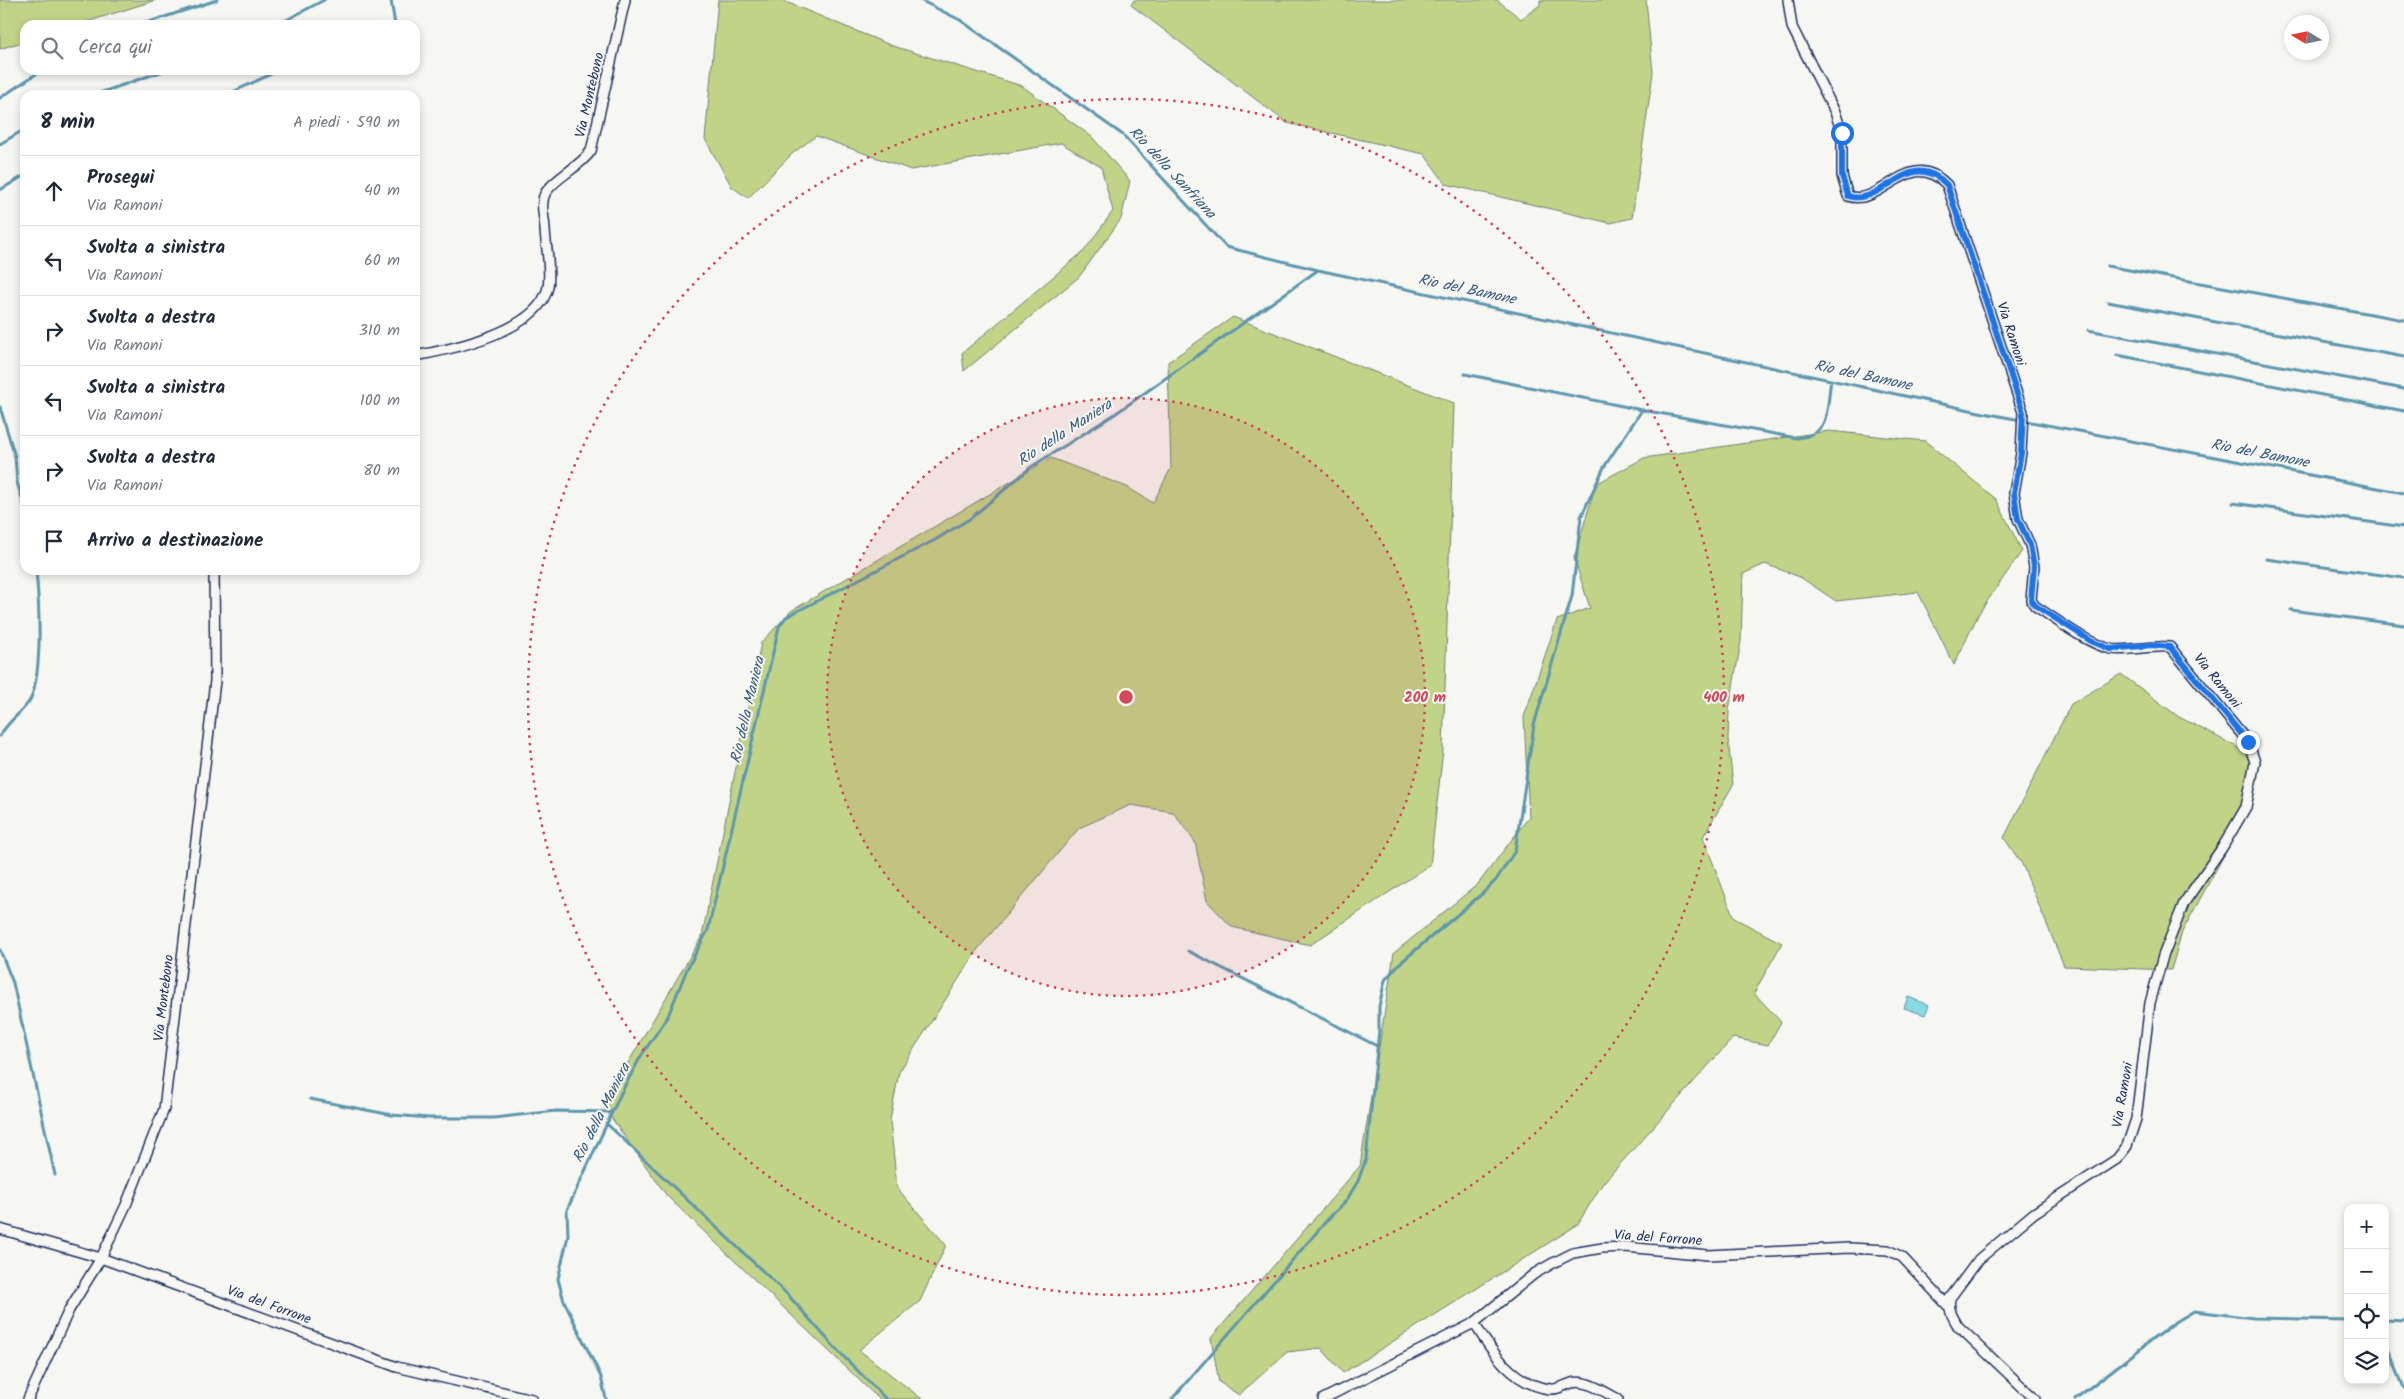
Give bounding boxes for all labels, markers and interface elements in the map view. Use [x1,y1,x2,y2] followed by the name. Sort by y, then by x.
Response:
[2284,15,2329,60] north arrow
[20,20,420,75] search box
[78,33,152,63] text: Cerca qui
[38,34,66,62] icon: search
[569,50,611,140] street label: Via Montebono
[40,106,95,139] text: 8 min
[293,110,400,135] text: A piedi · 590 m
[1123,121,1222,225] water label: Rio della Sanfriana
[1831,122,1854,145] route start
[87,163,154,193] text: Prosegui
[40,177,68,205] icon: ahead
[364,178,400,203] text: 40 m
[87,193,162,218] text: Via Ramoni
[87,233,225,263] text: Svolta a sinistra
[40,247,68,275] icon: left
[364,248,400,273] text: 60 m
[87,263,162,288] text: Via Ramoni
[1416,268,1519,312] water label: Rio del Bamone
[1990,299,2032,369] street label: Via Ramoni
[87,303,215,333] text: Svolta a destra
[40,317,68,345] icon: right
[359,318,400,343] text: 310 m
[87,333,162,358] text: Via Ramoni
[1812,354,1915,398] water label: Rio del Bamone
[87,373,225,403] text: Svolta a sinistra
[40,387,68,415] icon: left
[360,388,400,413] text: 100 m
[1013,393,1118,473] water label: Rio della Maniera
[87,403,162,428] text: Via Ramoni
[2209,433,2312,475] water label: Rio del Bamone
[87,443,215,473] text: Svolta a destra
[40,457,68,485] icon: right
[363,458,400,483] text: 80 m
[87,473,162,498] text: Via Ramoni
[87,526,263,556] text: Arrivo a destinazione
[40,527,68,555] icon: arrive
[2188,648,2247,714] street label: Via Ramoni
[724,653,772,766] water label: Rio della Maniera
[1404,686,1446,710] text: 200 m
[1703,686,1745,710] text: 400 m
[1117,688,1135,706] centre of rings
[2237,731,2260,754] route end
[148,953,180,1043] street label: Via Montebono
[567,1058,638,1167] water label: Rio della Maniera
[2106,1060,2140,1129] street label: Via Ramoni
[2344,1204,2389,1384] map controls
[2344,1204,2389,1249] button: +
[1613,1224,1704,1252] street label: Via del Forrone
[2344,1249,2389,1294] button: −
[224,1280,315,1331] street label: Via del Forrone
[2344,1294,2389,1339] button: locate
[2344,1339,2389,1384] button: layers

